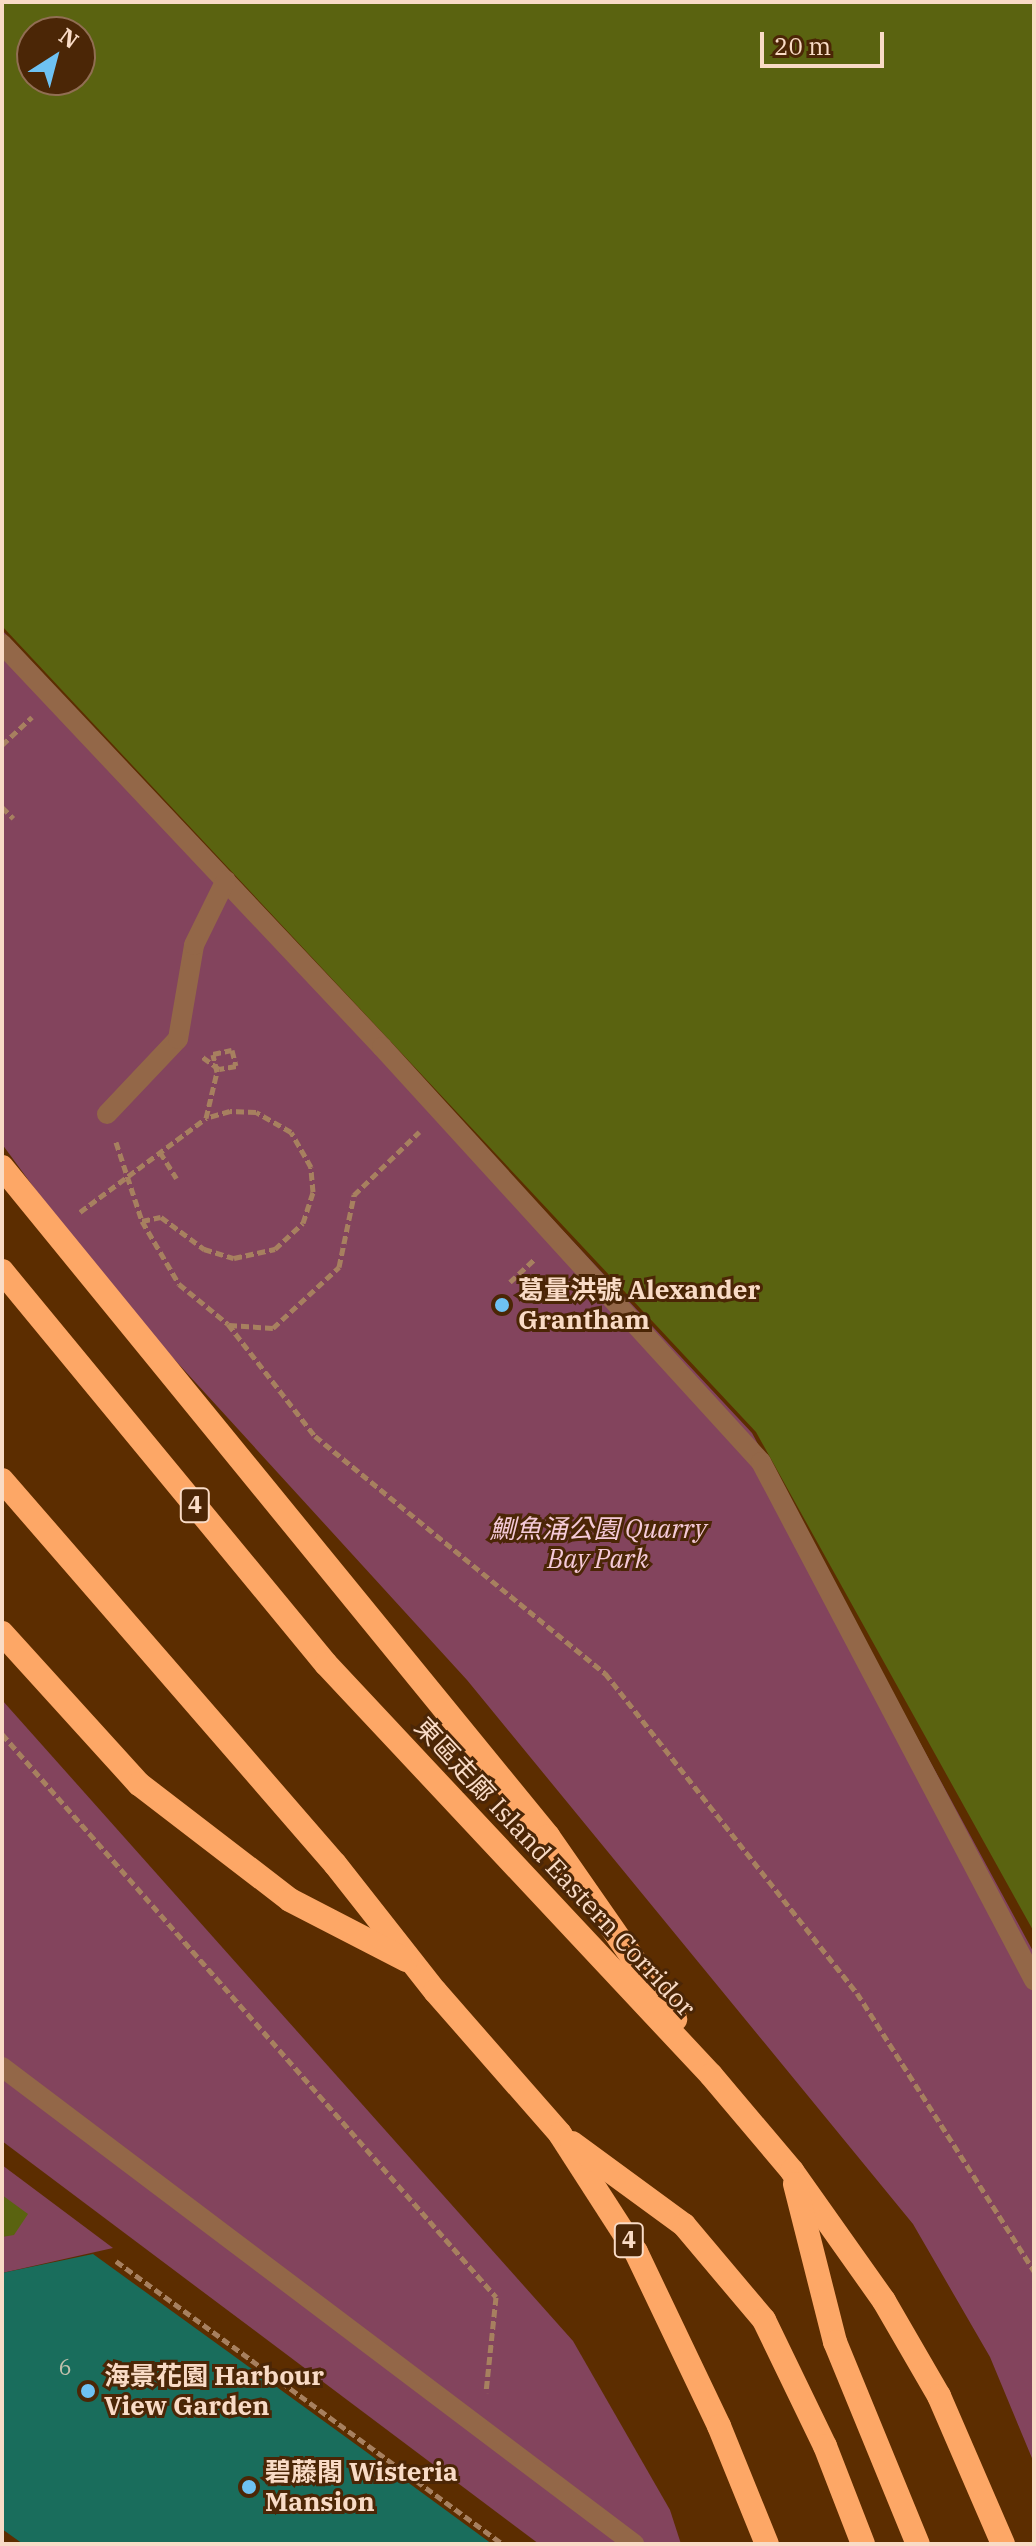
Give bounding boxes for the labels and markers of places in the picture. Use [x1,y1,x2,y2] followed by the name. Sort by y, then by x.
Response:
[518,1274,760,1336] place label: 葛量洪號 Alexander Grantham
[493,1296,511,1314] marker: 葛量洪號 Alexander Grantham
[104,2360,324,2422] place label: 海景花園 Harbour View Garden
[79,2382,97,2400] marker: 海景花園 Harbour View Garden
[265,2456,458,2518] place label: 碧藤閣 Wisteria Mansion
[240,2478,258,2496] marker: 碧藤閣 Wisteria Mansion

